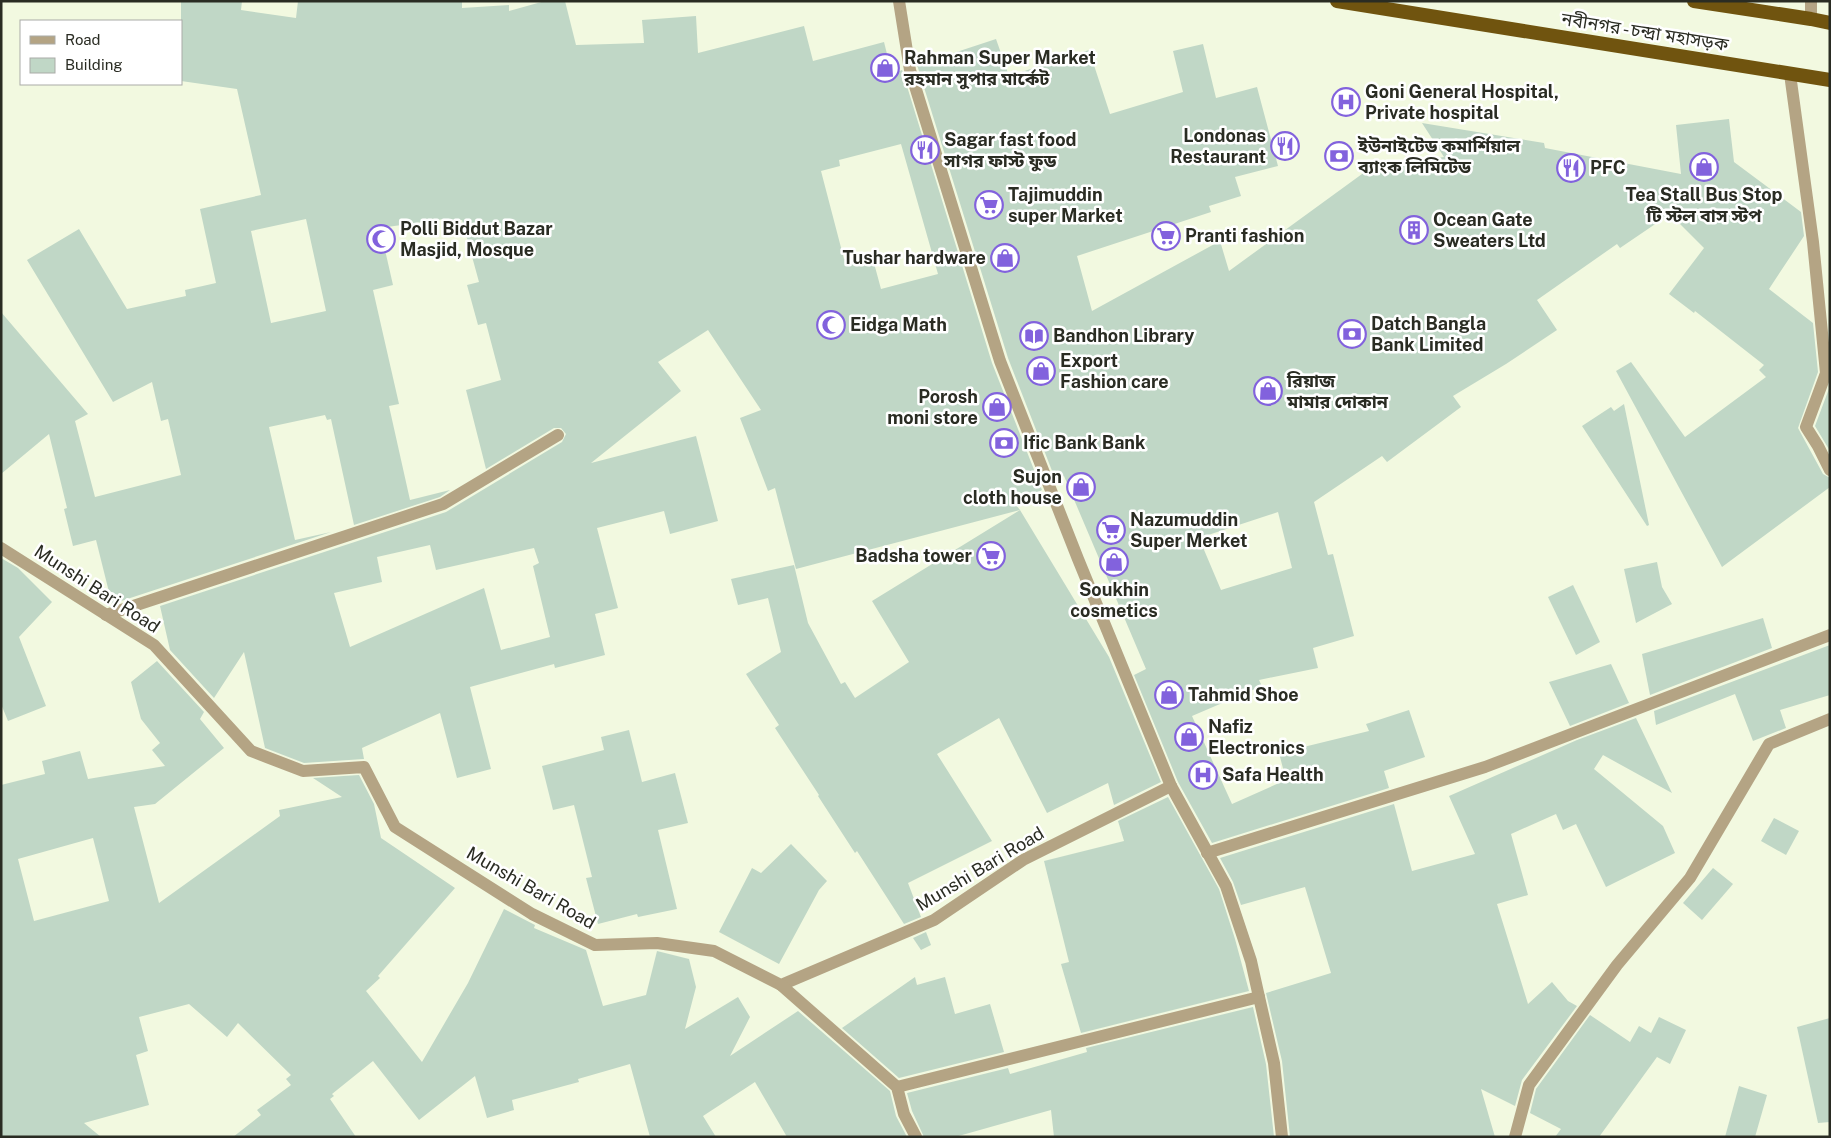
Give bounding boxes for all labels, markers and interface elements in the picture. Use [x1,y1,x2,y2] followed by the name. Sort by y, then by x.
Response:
[1559,8,1730,55] street label: নবীনগর - চন্দ্রা মহাসড়ক
[20,20,182,85] legend
[65,31,101,48] text: Road
[903,47,1096,90] place label: Rahman Super Market রহমান সুপার মার্কেট
[870,53,900,83] shop icon: Rahman Super Market রহমান সুপার মার্কেট
[65,56,123,73] text: Building
[1365,81,1559,123] place label: Goni General Hospital, Private hospital
[1331,87,1361,117] hospital icon: Goni General Hospital, Private hospital
[1170,125,1266,167] place label: Londonas Restaurant
[943,129,1076,172] place label: Sagar fast food সাগর ফাস্ট ফুড
[1270,131,1300,161] restaurant icon: Londonas Restaurant
[910,135,940,165] restaurant icon: Sagar fast food সাগর ফাস্ট ফুড
[1357,135,1520,177] place label: ইউনাইটেড কমার্শিয়াল ব্যাংক লিমিটেড
[1324,141,1354,171] bank icon: ইউনাইটেড কমার্শিয়াল ব্যাংক লিমিটেড
[1689,152,1719,182] shop icon: Tea Stall Bus Stop টি স্টল বাস স্টপ
[1556,153,1586,183] restaurant icon: PFC
[1590,157,1626,178] place label: PFC
[1008,184,1123,226] place label: Tajimuddin super Market
[1626,184,1783,226] place label: Tea Stall Bus Stop টি স্টল বাস স্টপ
[974,190,1004,220] supermarket icon: Tajimuddin super Market
[1433,209,1546,251] place label: Ocean Gate Sweaters Ltd
[1399,215,1429,245] building icon: Ocean Gate Sweaters Ltd
[400,218,553,260] place label: Polli Biddut Bazar Masjid, Mosque
[1151,221,1181,251] supermarket icon: Pranti fashion
[366,224,396,254] mosque icon: Polli Biddut Bazar Masjid, Mosque
[1185,225,1304,246] place label: Pranti fashion
[990,243,1020,273] shop icon: Tushar hardware
[843,247,986,268] place label: Tushar hardware
[816,310,846,340] mosque icon: Eidga Math
[1371,313,1486,355] place label: Datch Bangla Bank Limited
[850,314,947,335] place label: Eidga Math
[1337,319,1367,349] bank icon: Datch Bangla Bank Limited
[1019,321,1049,351] library icon: Bandhon Library
[1053,325,1194,346] place label: Bandhon Library
[1060,350,1169,392] place label: Export Fashion care
[1026,356,1056,386] shop icon: Export Fashion care
[1286,370,1389,412] place label: রিয়াজ মামার দোকান
[1253,376,1283,406] shop icon: রিয়াজ মামার দোকান
[887,386,978,428] place label: Porosh moni store
[982,392,1012,422] shop icon: Porosh moni store
[989,428,1019,458] bank icon: Ific Bank Bank
[1023,432,1146,453] place label: Ific Bank Bank
[963,466,1062,508] place label: Sujon cloth house
[1066,472,1096,502] shop icon: Sujon cloth house
[1130,509,1248,551] place label: Nazumuddin Super Merket
[1096,515,1126,545] supermarket icon: Nazumuddin Super Merket
[30,540,164,637] street label: Munshi Bari Road
[976,541,1006,571] supermarket icon: Badsha tower
[855,545,973,566] place label: Badsha tower
[1099,547,1129,577] shop icon: Soukhin cosmetics
[1070,579,1158,621] place label: Soukhin cosmetics
[1154,680,1184,710] shop icon: Tahmid Shoe
[1188,684,1299,705] place label: Tahmid Shoe
[1208,716,1305,758] place label: Nafiz Electronics
[1174,722,1204,752] shop icon: Nafiz Electronics
[1188,760,1218,790] hospital icon: Safa Health
[1222,764,1324,785] place label: Safa Health
[912,822,1048,915] street label: Munshi Bari Road
[463,842,600,933] street label: Munshi Bari Road

